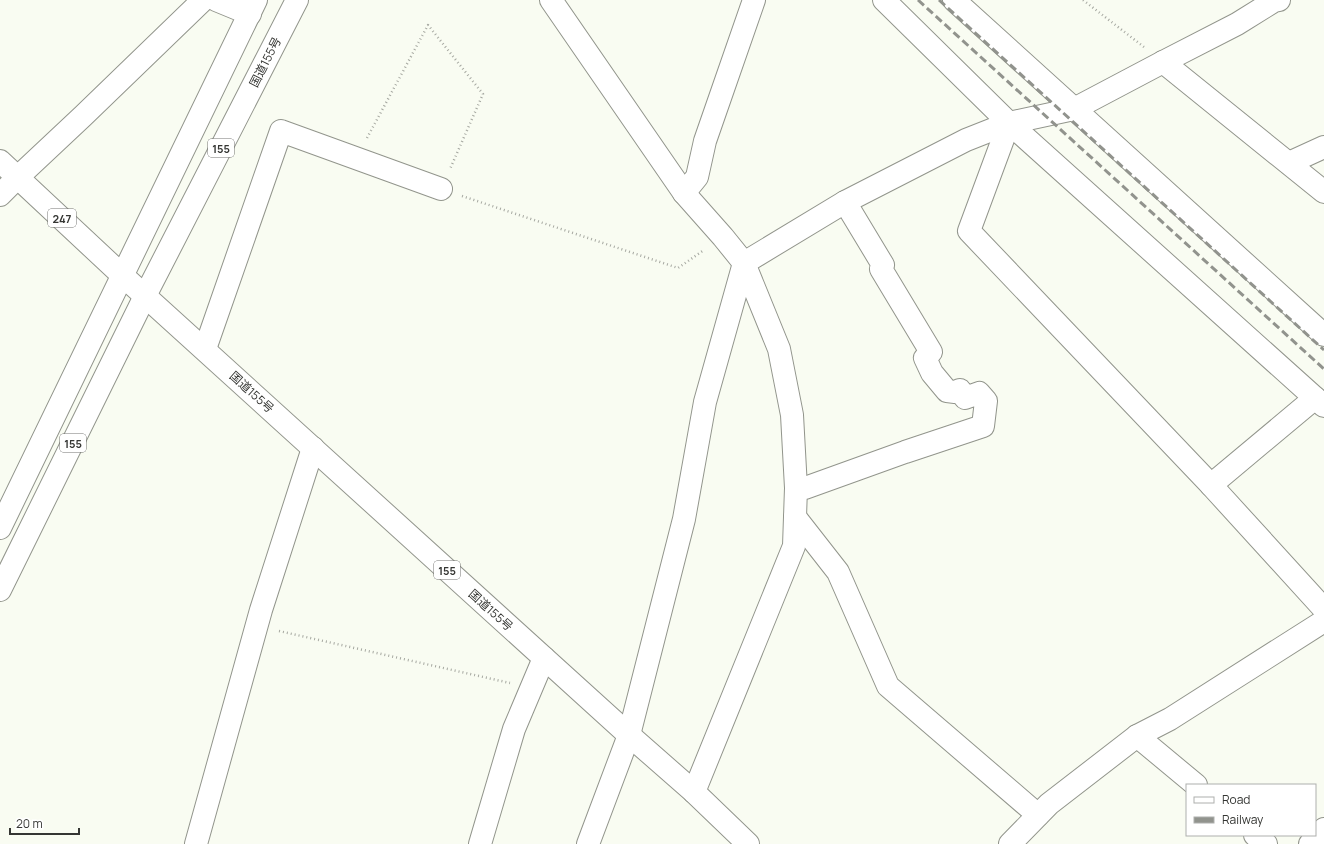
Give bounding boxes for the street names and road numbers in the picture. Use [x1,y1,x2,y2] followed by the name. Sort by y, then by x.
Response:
[245,34,285,90] street label: 国道155号
[208,139,234,157] road number: 155
[48,209,76,227] road number: 247
[226,367,278,417] street label: 国道155号
[60,434,86,452] road number: 155
[434,561,460,579] road number: 155
[465,585,517,635] street label: 国道155号

